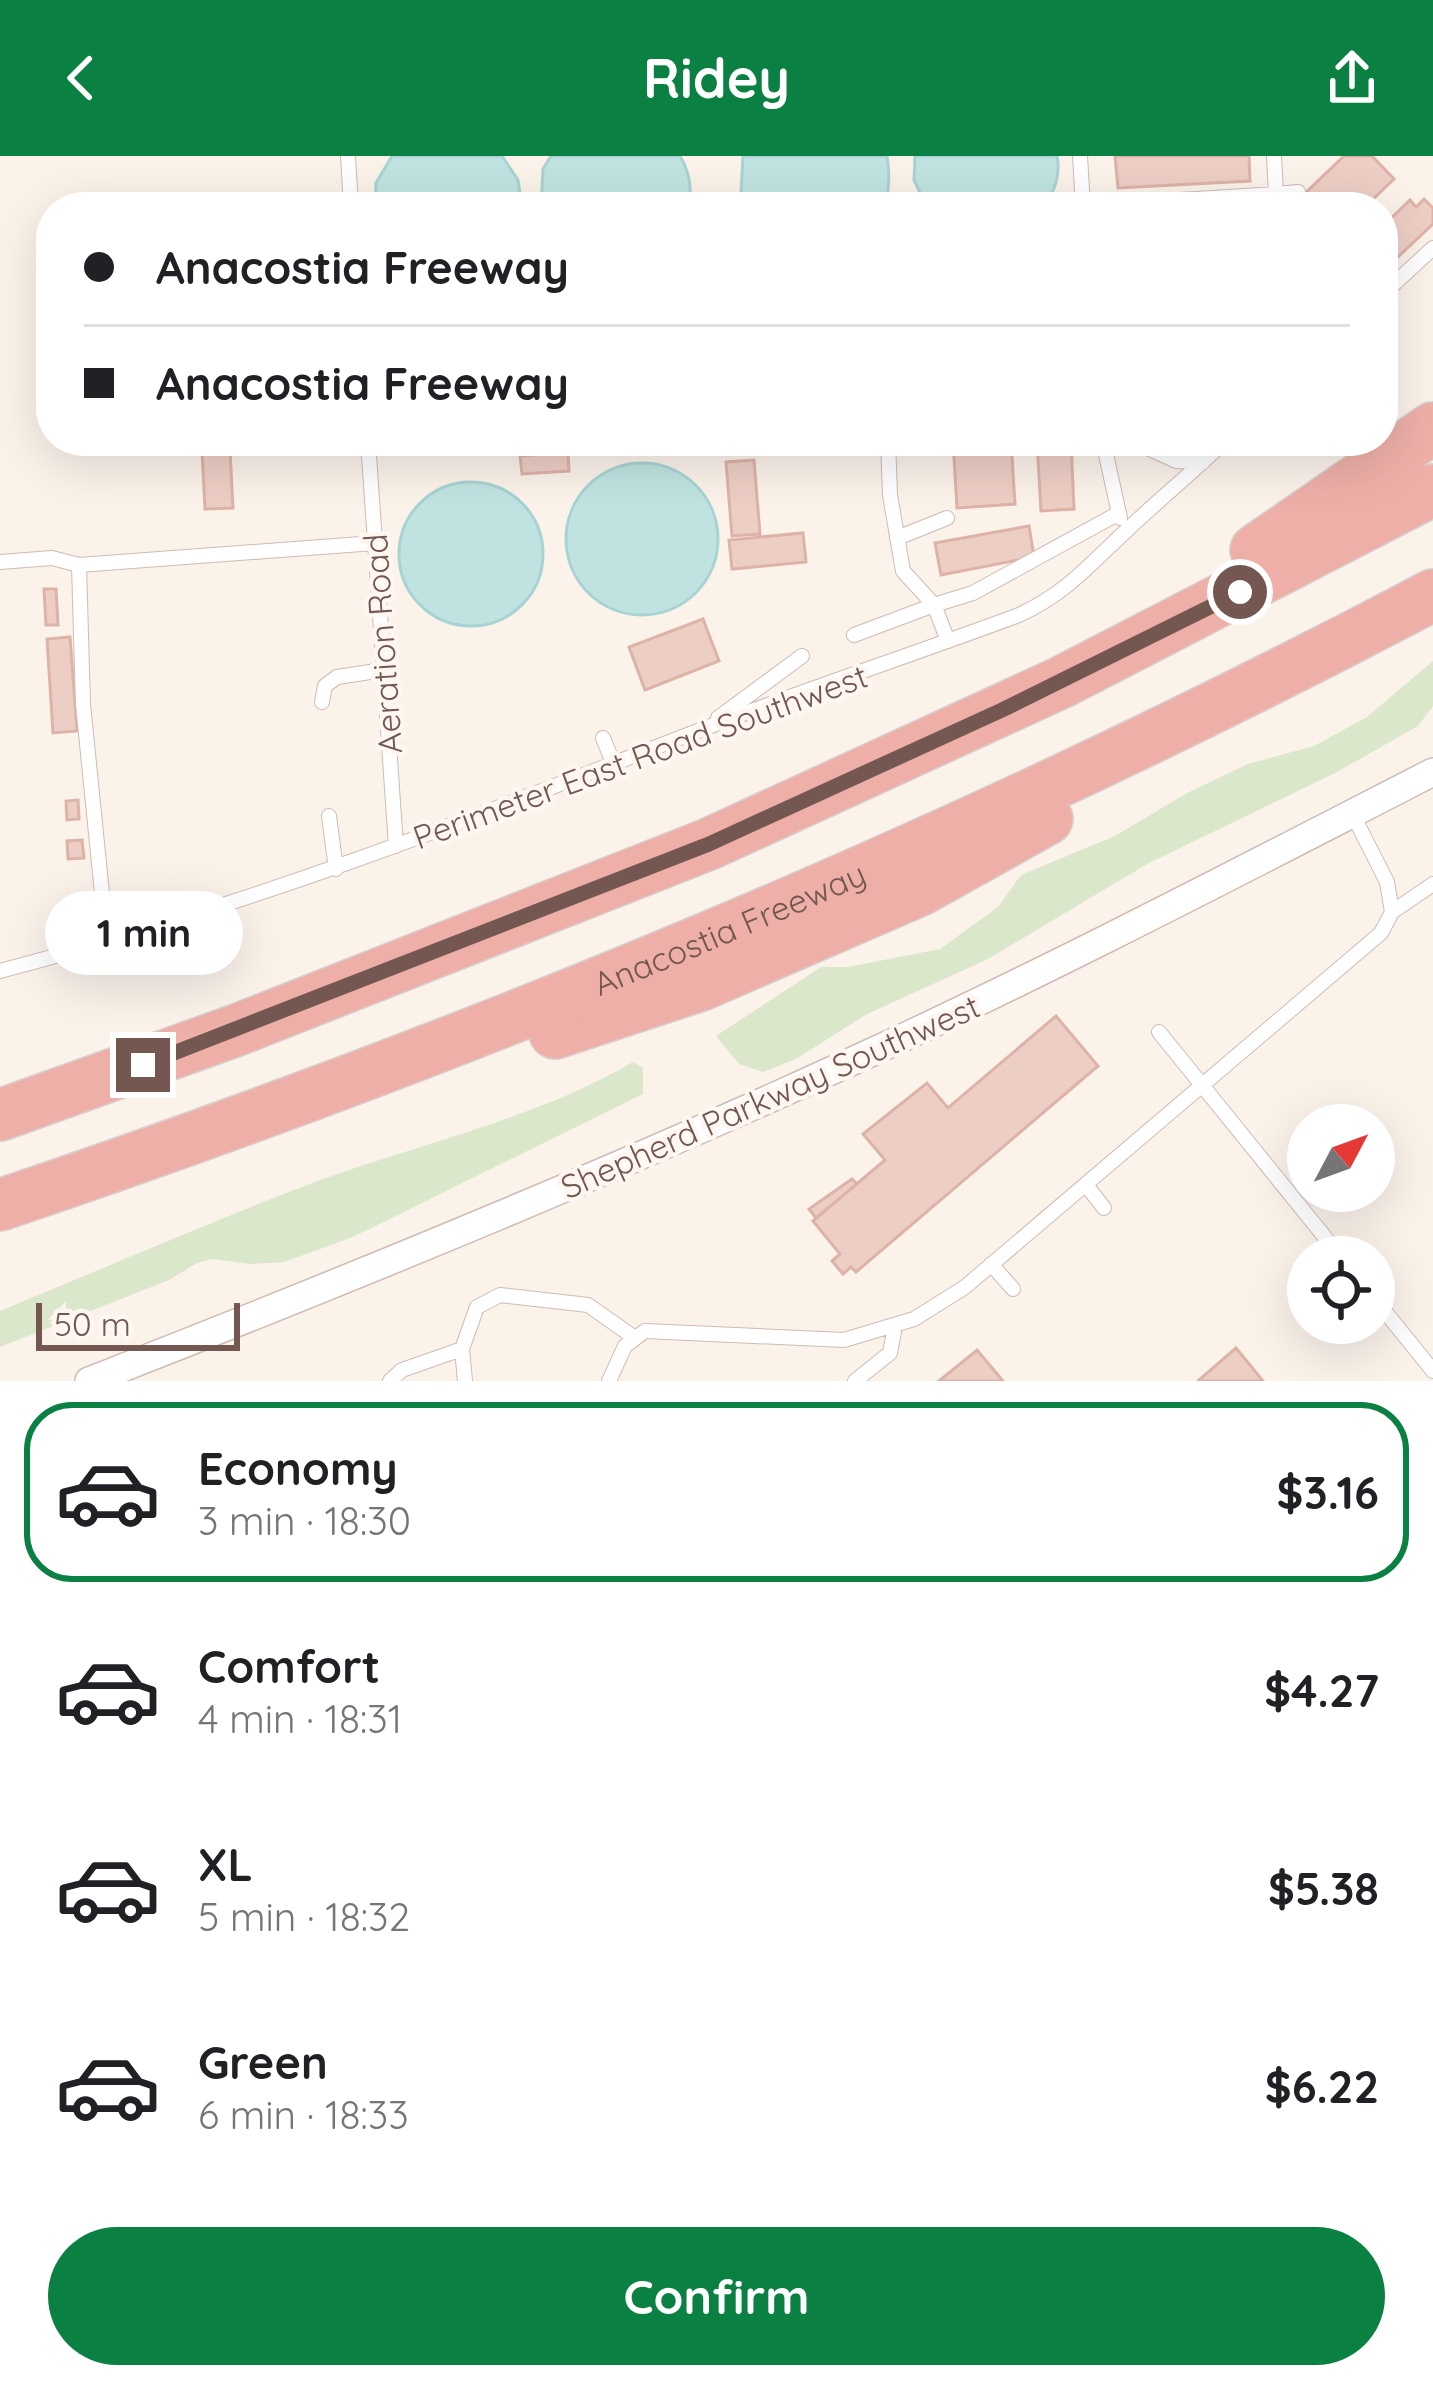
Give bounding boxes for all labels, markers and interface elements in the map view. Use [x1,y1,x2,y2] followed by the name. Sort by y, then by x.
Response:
[643,44,790,112] text: Ridey
[48,45,114,111] icon: back
[1319,45,1385,111] icon: share
[156,239,569,295] text: Anacostia Freeway
[156,355,569,411] text: Anacostia Freeway
[354,533,410,755] street label: Aeration Road
[1213,565,1267,619] route start
[407,655,873,857] street label: Perimeter East Road Southwest
[587,852,871,1004] street label: Anacostia Freeway
[44,891,242,975] callout: 1 min
[97,908,191,957] text: 1 min
[554,985,986,1207] street label: Shepherd Parkway Southwest
[116,1038,170,1092] route end
[1287,1104,1395,1212] north arrow
[1287,1104,1395,1344] map controls
[1287,1236,1395,1344] button: locate
[36,1297,240,1350] scale bar
[54,1303,131,1344] text: 50 m
[54,1438,162,1546] icon: car
[198,1440,398,1496] text: Economy
[1277,1464,1379,1520] text: $3.16
[198,1496,411,1545] text: 3 min · 18:30
[54,1636,162,1744] icon: car
[198,1638,380,1694] text: Comfort
[1264,1662,1379,1718] text: $4.27
[198,1694,402,1743] text: 4 min · 18:31
[54,1834,162,1942] icon: car
[198,1836,253,1892] text: XL
[1268,1860,1379,1916] text: $5.38
[198,1892,410,1941] text: 5 min · 18:32
[54,2032,162,2140] icon: car
[198,2034,328,2090] text: Green
[1265,2058,1379,2114] text: $6.22
[198,2090,409,2139] text: 6 min · 18:33
[48,2227,1385,2365] button: Confirm

